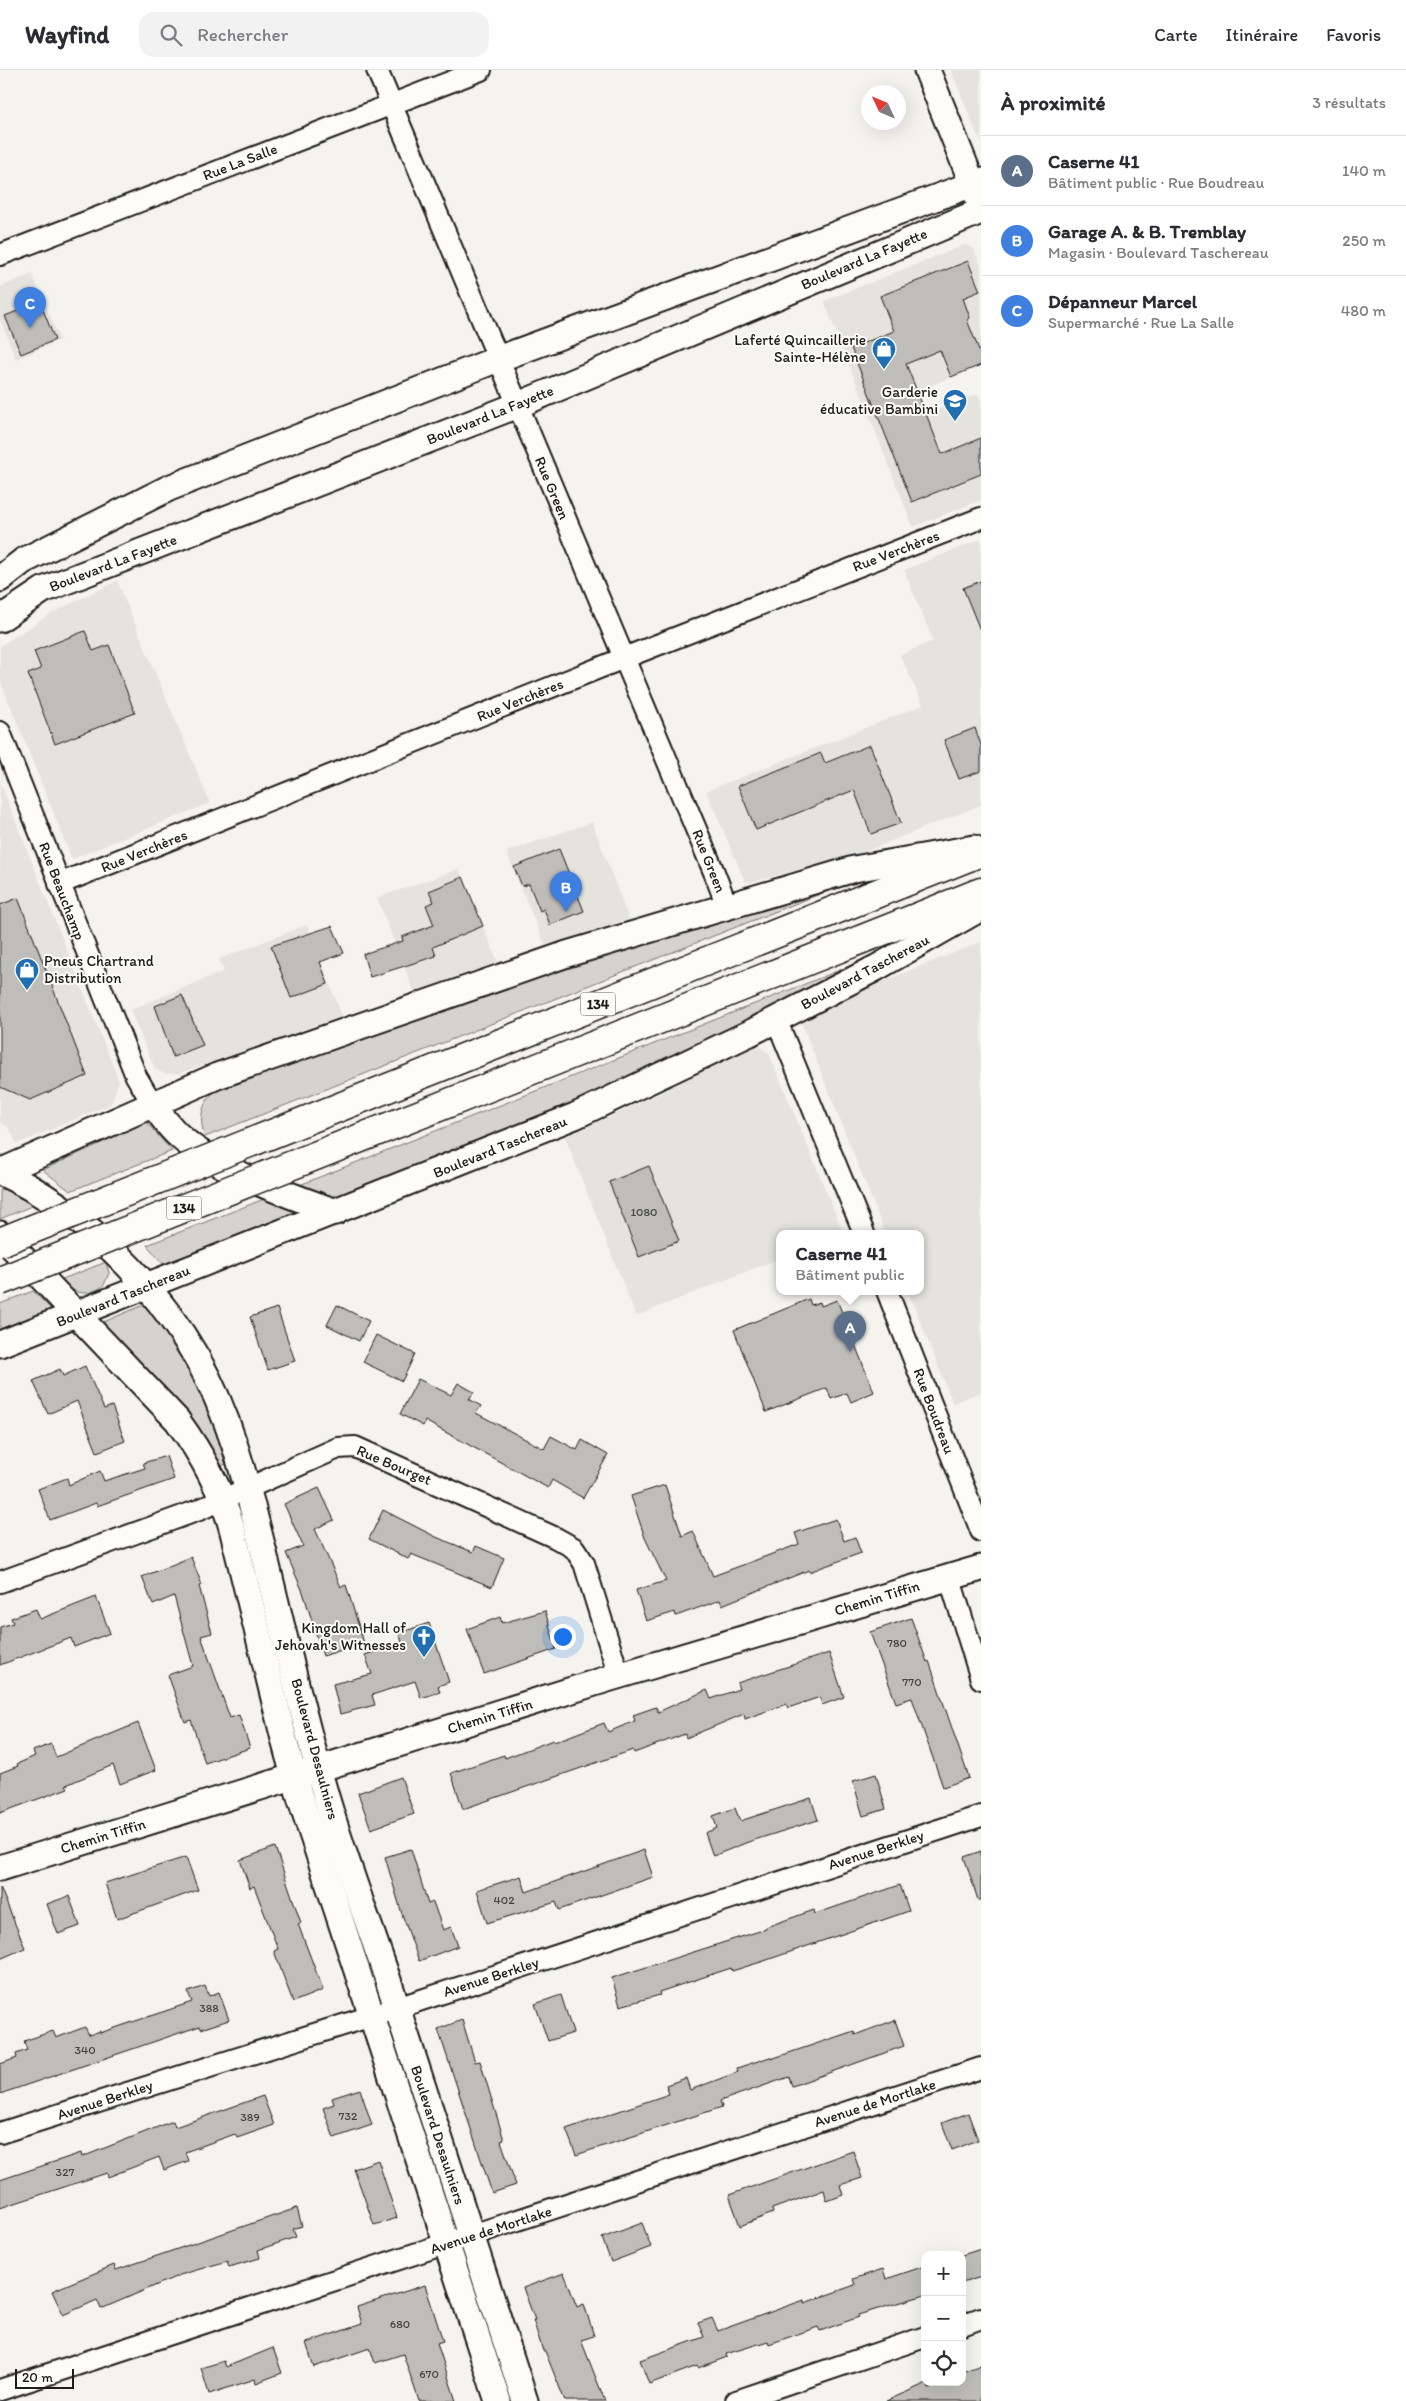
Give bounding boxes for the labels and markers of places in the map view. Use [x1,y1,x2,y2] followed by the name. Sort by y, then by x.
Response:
[14,287,46,328] pin: C
[734,331,866,366] place label: Laferté Quincaillerie Sainte-Hélène
[871,336,897,370] shop icon: Laferté Quincaillerie Sainte-Hélène
[820,383,938,418] place label: Garderie éducative Bambini
[942,388,968,422] school or university icon: Garderie éducative Bambini
[550,871,582,912] pin: B
[44,952,154,987] place label: Pneus Chartrand Distribution
[14,957,40,991] shop icon: Pneus Chartrand Distribution
[834,1311,866,1352] pin: A
[275,1619,406,1654] place label: Kingdom Hall of Jehovah's Witnesses
[411,1624,437,1658] church icon: Kingdom Hall of Jehovah's Witnesses

